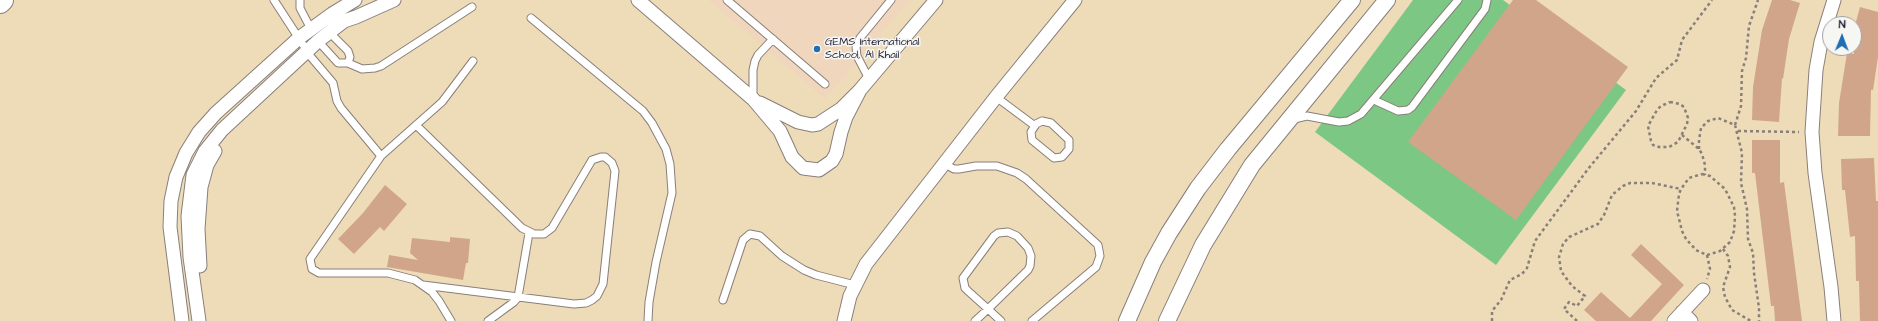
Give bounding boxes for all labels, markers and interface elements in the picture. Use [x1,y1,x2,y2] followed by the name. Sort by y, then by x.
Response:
[1822,16,1862,56] north arrow
[1839,17,1846,32] text: N
[825,36,920,62] place label: GEMS International School, Al Khail
[812,44,822,54] marker: GEMS International School, Al Khail

